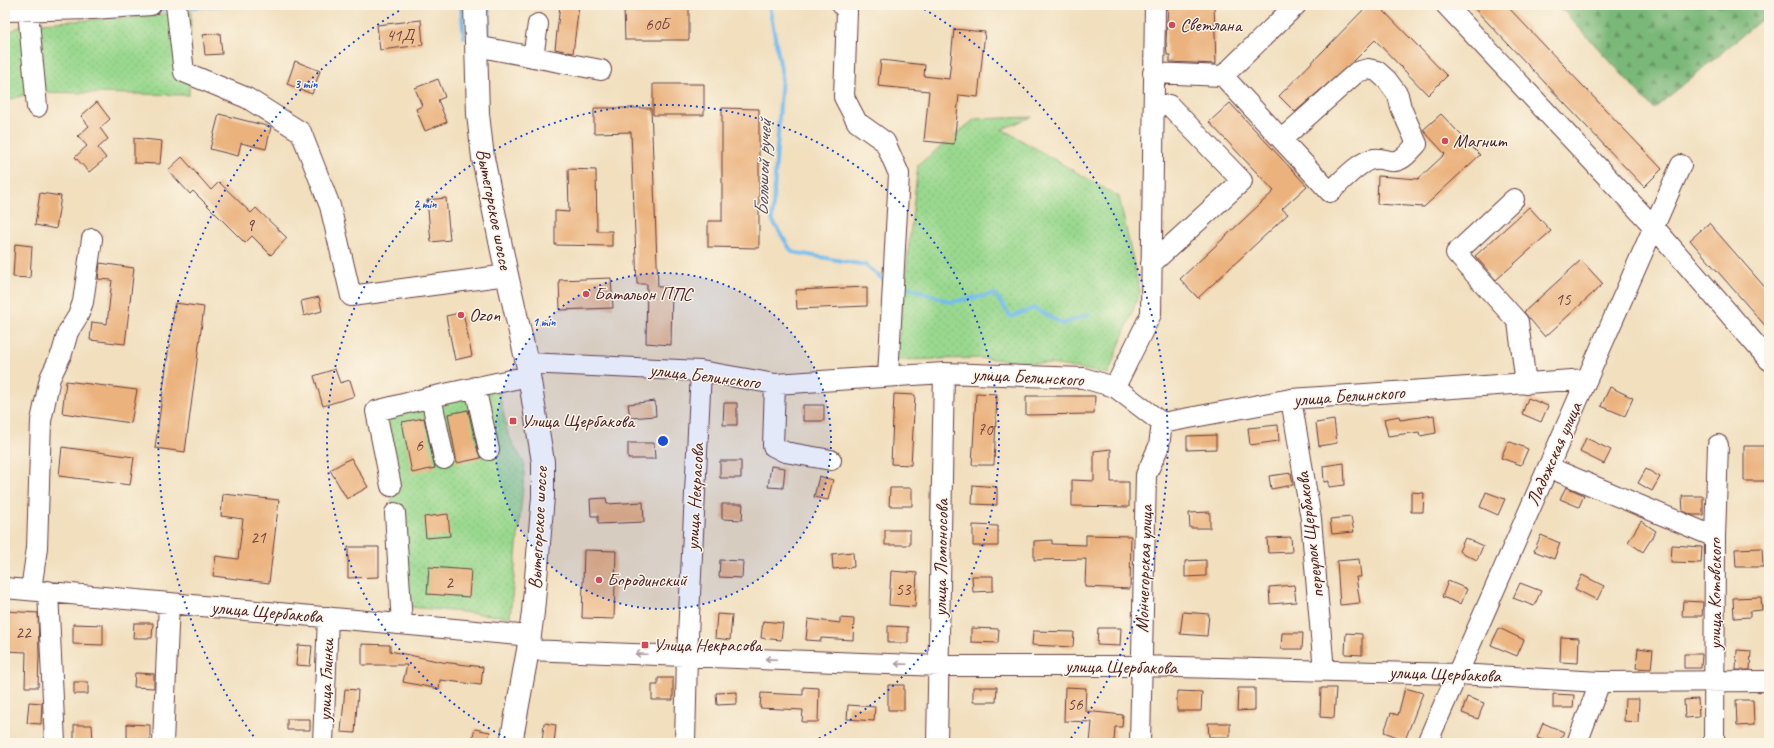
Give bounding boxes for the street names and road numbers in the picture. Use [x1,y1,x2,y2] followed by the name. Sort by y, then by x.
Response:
[471,147,518,273] street label: Вытегорское шоссе
[647,357,763,395] street label: улица Белинского
[971,362,1085,392] street label: улица Белинского
[1292,380,1407,412] street label: улица Белинского
[1520,397,1588,510] street label: Ладожская улица
[680,441,710,552] street label: улица Некрасова
[523,464,553,590] street label: Вытегорское шоссе
[1290,469,1330,599] street label: переулок Щербакова
[928,498,954,618] street label: улица Ломоносова
[1130,503,1158,633] street label: Мончегорская улица
[1703,537,1727,651] street label: улица Котовского
[209,595,325,629] street label: улица Щербакова
[313,637,339,723] street label: улица Глинки
[1064,654,1179,680] street label: улица Щербакова
[1388,660,1503,688] street label: улица Щербакова

